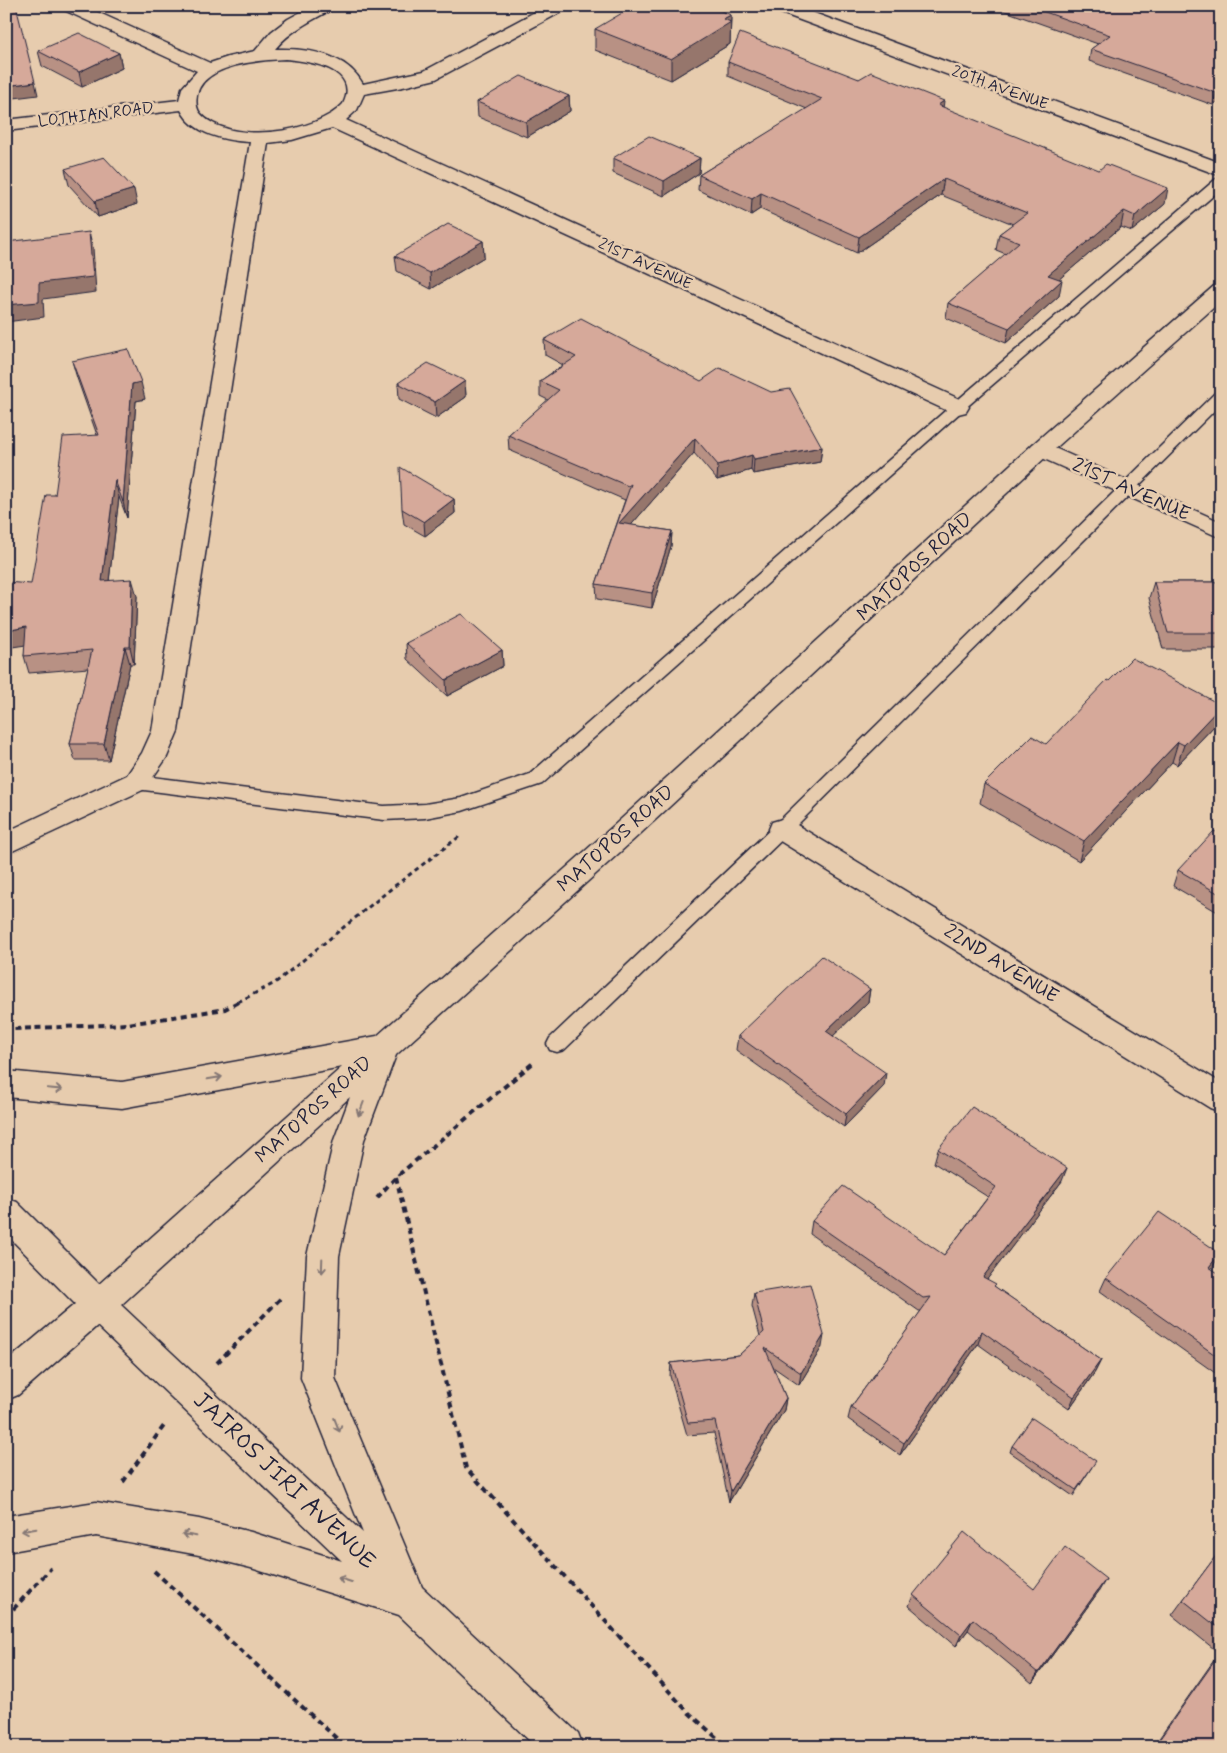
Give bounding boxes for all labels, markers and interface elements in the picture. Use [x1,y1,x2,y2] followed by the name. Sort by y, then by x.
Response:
[949,61,1051,115] street label: 20TH AVENUE
[37,97,155,133] street label: LOTHIAN ROAD
[595,233,695,295] street label: 21ST AVENUE
[1068,452,1194,528] street label: 21ST AVENUE
[851,506,979,628] street label: MATOPOS ROAD
[551,779,681,899] street label: MATOPOS ROAD
[938,918,1064,1010] street label: 22ND AVENUE
[249,1050,379,1170] street label: MATOPOS ROAD
[207,1072,223,1082] one-way arrow
[47,1084,63,1093] one-way arrow
[356,1101,365,1116] one-way arrow
[318,1258,327,1274] one-way arrow
[186,1385,382,1577] street label: JAIROS JIRI AVENUE
[333,1417,342,1432] one-way arrow
[22,1526,38,1536] one-way arrow
[182,1530,198,1540] one-way arrow
[338,1575,354,1585] one-way arrow

